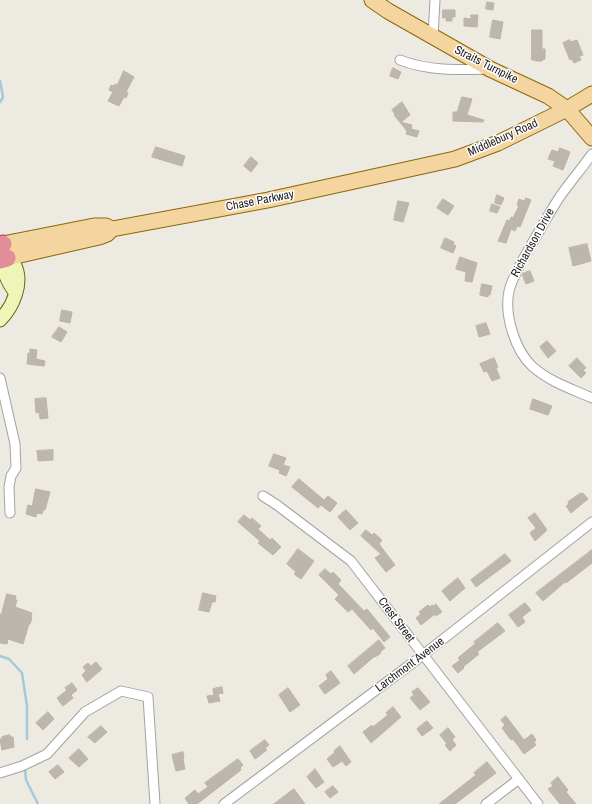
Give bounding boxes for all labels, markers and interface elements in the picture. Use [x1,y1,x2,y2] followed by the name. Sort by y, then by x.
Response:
[452,43,520,87] street label: Straits Turnpike
[466,116,540,160] street label: Middlebury Road
[225,187,295,215] street label: Chase Parkway
[508,206,558,280] street label: Richardson Drive
[374,595,418,645] street label: Crest Street
[373,634,447,696] street label: Larchmont Avenue

